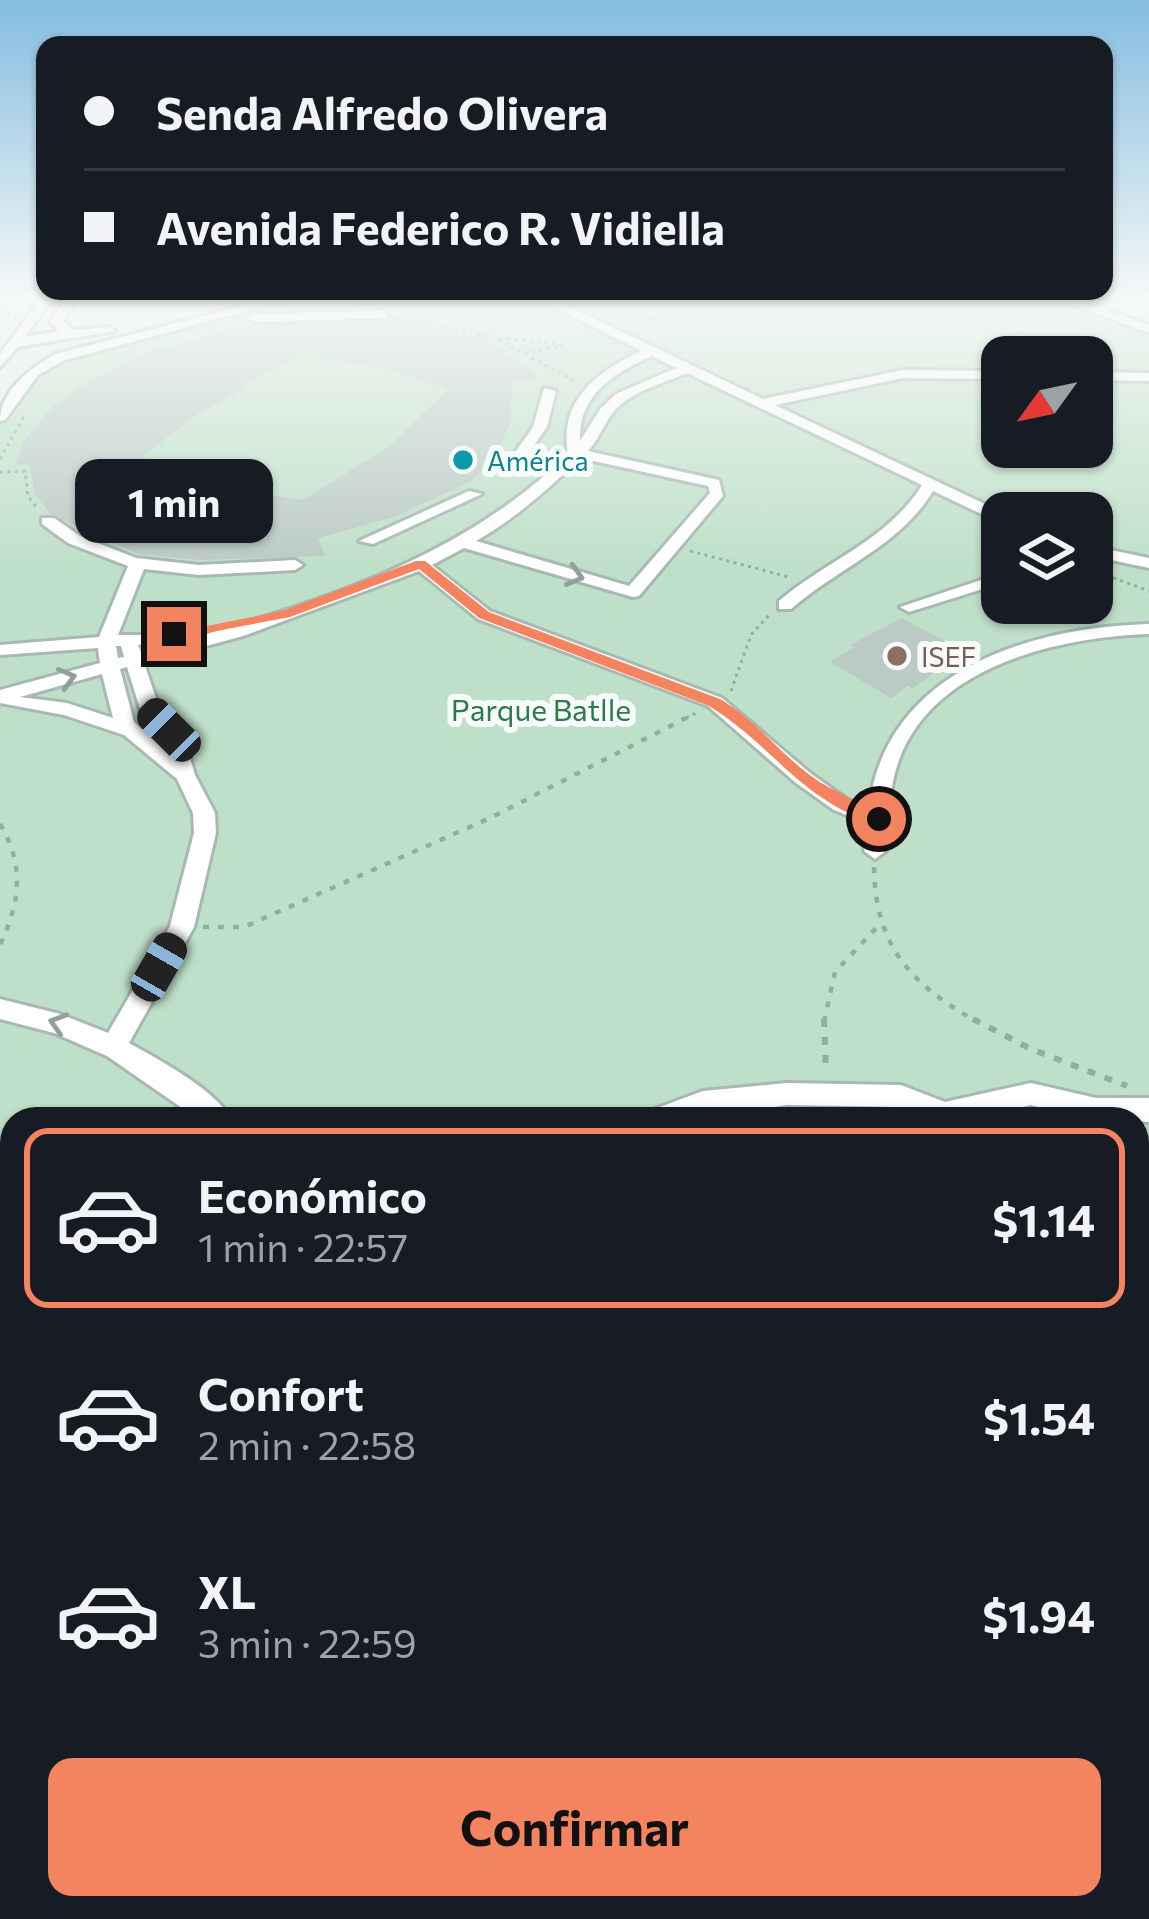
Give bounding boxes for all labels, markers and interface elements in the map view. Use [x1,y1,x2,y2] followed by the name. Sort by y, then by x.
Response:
[156,84,608,139] text: Senda Alfredo Olivera
[156,199,725,254] text: Avenida Federico R. Vidiella
[981,336,1113,468] north arrow
[981,336,1113,624] map controls
[487,444,589,477] place label: América
[450,447,476,473] marker: América
[75,460,273,544] callout: 1 min
[128,477,220,525] text: 1 min
[981,492,1113,624] button: layers
[564,562,585,587] one-way arrow
[147,607,201,661] route end
[921,640,976,673] place label: ISEF
[884,643,910,669] marker: ISEF
[56,667,77,692] one-way arrow
[451,690,631,727] park label: Parque Batlle
[131,692,207,768] car
[852,792,906,846] route start
[125,927,193,1007] car
[48,1012,69,1037] one-way arrow
[54,1164,162,1272] icon: car
[198,1167,427,1222] text: Económico
[992,1191,1095,1246] text: $1.14
[198,1222,408,1270] text: 1 min · 22:57
[54,1362,162,1470] icon: car
[198,1365,364,1420] text: Confort
[983,1389,1095,1444] text: $1.54
[198,1420,416,1468] text: 2 min · 22:58
[54,1560,162,1668] icon: car
[198,1563,256,1618] text: XL
[982,1587,1095,1642] text: $1.94
[198,1618,417,1666] text: 3 min · 22:59
[48,1758,1101,1896] button: Confirmar

